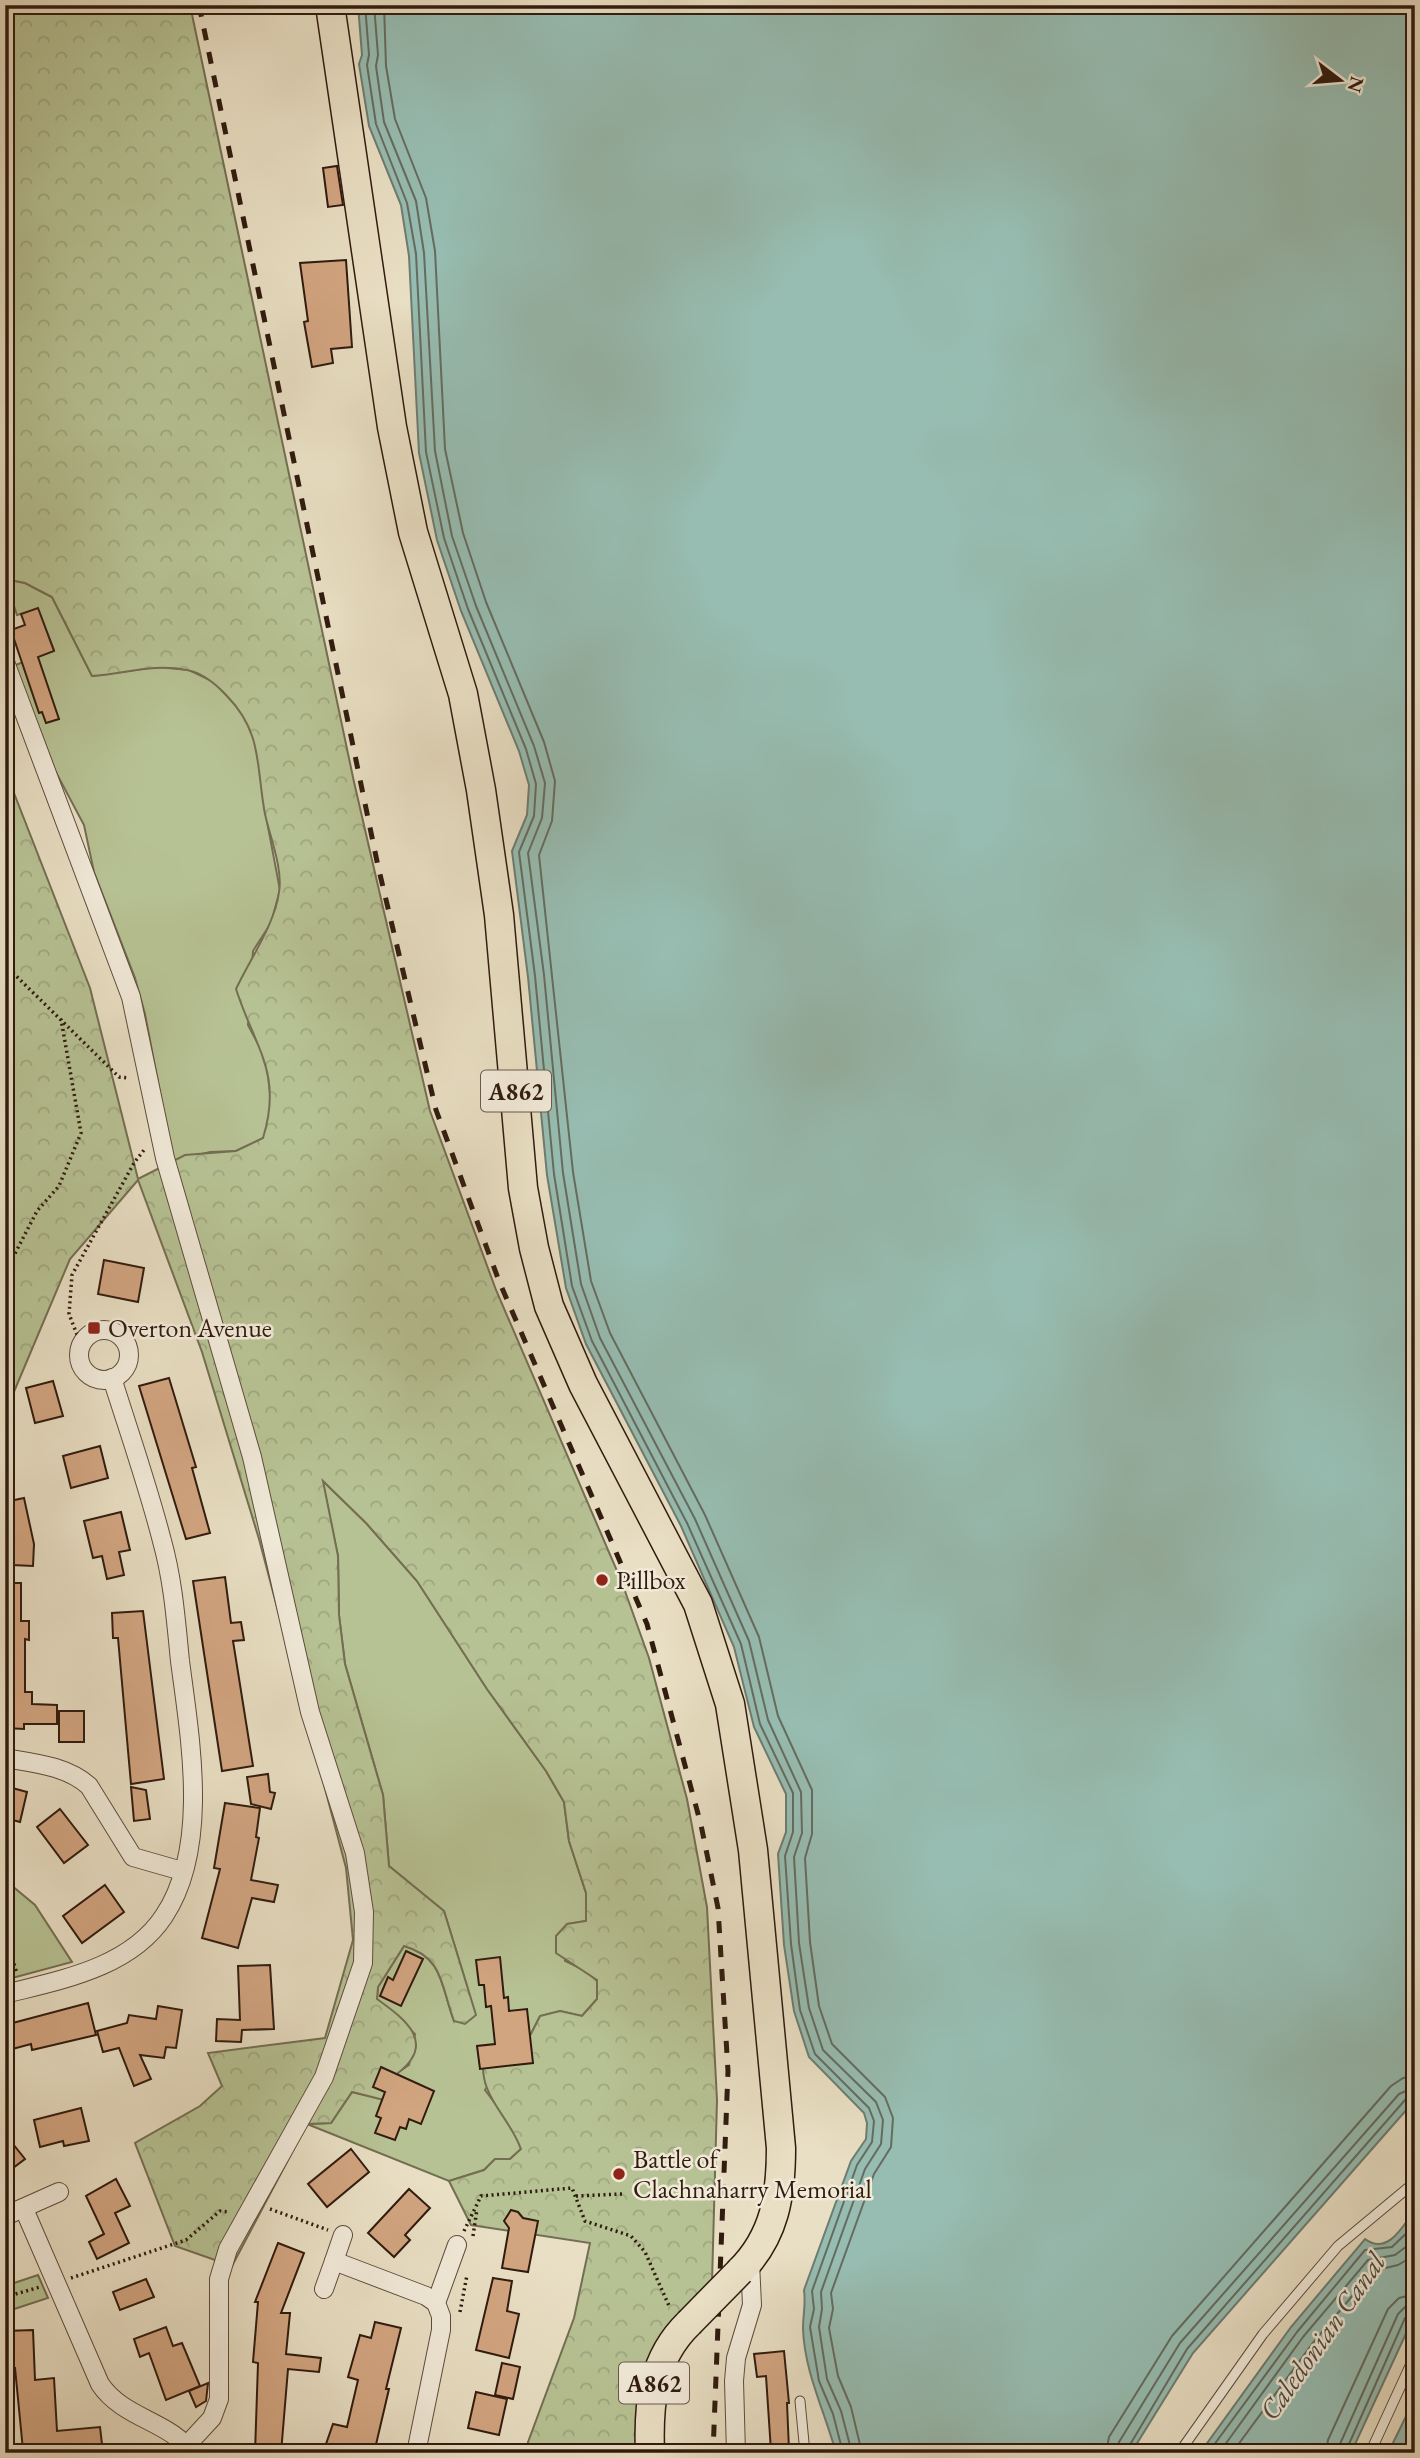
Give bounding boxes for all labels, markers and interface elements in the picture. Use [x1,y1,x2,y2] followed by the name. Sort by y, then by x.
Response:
[1304,46,1374,116] north arrow
[1342,74,1370,96] text: N
[481,1070,551,1112] road number: A862
[108,1311,272,1345] place label: Overton Avenue
[86,1320,102,1336] marker: Overton Avenue
[616,1563,687,1597] place label: Pillbox
[594,1572,610,1588] marker: Pillbox
[633,2142,872,2206] place label: Battle of Clachnaharry Memorial
[611,2166,627,2182] marker: Battle of Clachnaharry Memorial
[1251,2244,1394,2427] water label: Caledonian Canal
[619,2362,689,2404] road number: A862

